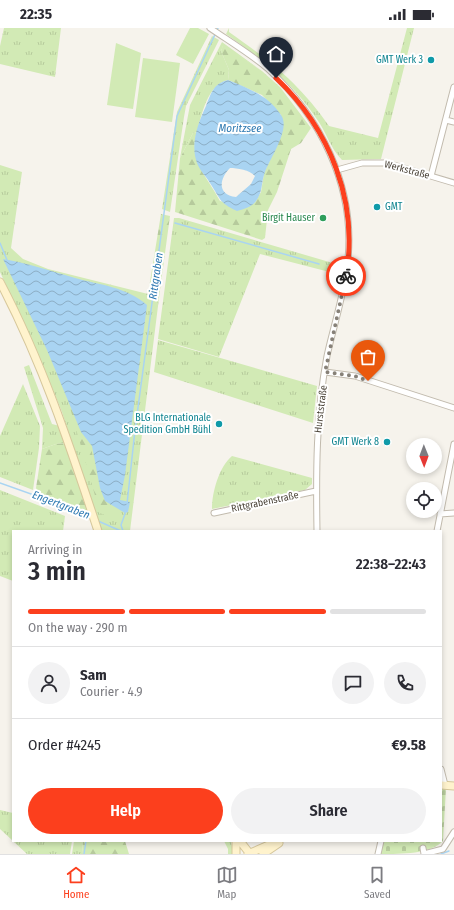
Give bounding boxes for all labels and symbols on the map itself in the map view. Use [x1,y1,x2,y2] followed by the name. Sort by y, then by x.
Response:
[259,37,293,78] pin
[376,54,423,66] place label: GMT Werk 3
[426,55,436,65] marker: GMT Werk 3
[219,122,262,135] water label: Moritzsee
[383,158,431,182] street label: Werkstraße
[385,201,403,213] place label: GMT
[372,202,382,212] marker: GMT
[262,212,316,224] place label: Birgit Hauser
[318,213,328,223] marker: Birgit Hauser
[146,251,166,300] water label: Rittgraben
[326,256,366,296] courier
[351,340,385,381] pin
[312,384,330,434] street label: Hurststraße
[123,412,211,436] place label: BLG Internationale Spedition GmbH Bühl
[214,419,224,429] marker: BLG Internationale Spedition GmbH Bühl
[331,436,379,448] place label: GMT Werk 8
[382,437,392,447] marker: GMT Werk 8
[406,438,442,474] north arrow
[30,488,92,522] water label: Engertgraben
[230,489,300,515] street label: Rittgrabenstraße

